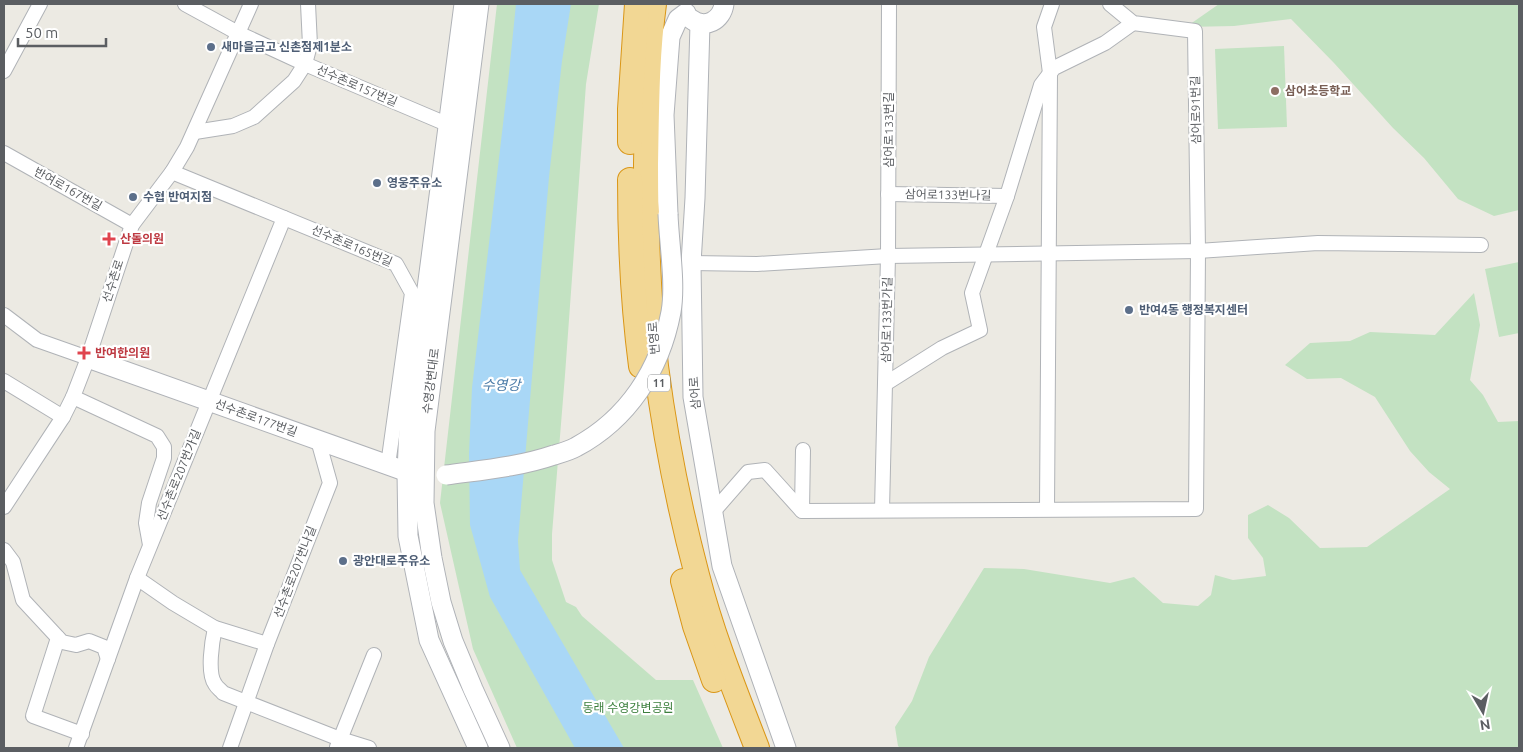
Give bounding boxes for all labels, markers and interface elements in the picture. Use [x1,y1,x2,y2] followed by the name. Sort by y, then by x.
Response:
[18,15,105,47] scale bar
[25,24,58,41] text: 50 m
[221,40,352,53] place label: 새마을금고 신촌점제1분소
[205,41,217,53] marker: 새마을금고 신촌점제1분소
[315,63,400,108] street label: 선수촌로157번길
[1188,76,1203,144] street label: 삼어로91번길
[1285,84,1351,97] place label: 삼어초등학교
[1269,85,1281,97] marker: 삼어초등학교
[882,92,895,168] street label: 삼어로133번길
[32,165,104,213] street label: 반여로167번길
[387,176,442,189] place label: 영웅주유소
[371,177,383,189] marker: 영웅주유소
[905,187,991,202] street label: 삼어로133번나길
[143,190,212,203] place label: 수협 반여지점
[127,191,139,203] marker: 수협 반여지점
[310,223,395,268] street label: 선수촌로165번길
[102,232,116,246] marker: 산돌의원
[120,232,164,245] place label: 산돌의원
[100,258,126,304] street label: 선수촌로
[879,277,894,363] street label: 삼어로133번가길
[1139,303,1248,316] place label: 반여4동 행정복지센터
[1123,304,1135,316] marker: 반여4동 행정복지센터
[646,321,661,355] street label: 번영로
[77,346,91,360] marker: 반여한의원
[95,346,150,359] place label: 반여한의원
[420,347,441,415] street label: 수영강변대로
[648,374,670,392] road number: 11
[687,376,702,410] street label: 삼어로
[482,377,522,393] water label: 수영강
[213,397,299,438] street label: 선수촌로177번길
[154,427,203,522] street label: 선수촌로207번가길
[271,524,318,620] street label: 선수촌로207번나길
[353,554,430,567] place label: 광안대로주유소
[337,555,349,567] marker: 광안대로주유소
[1458,687,1508,737] north arrow
[582,701,674,714] park label: 동래 수영강변공원
[1479,716,1491,734] text: N

